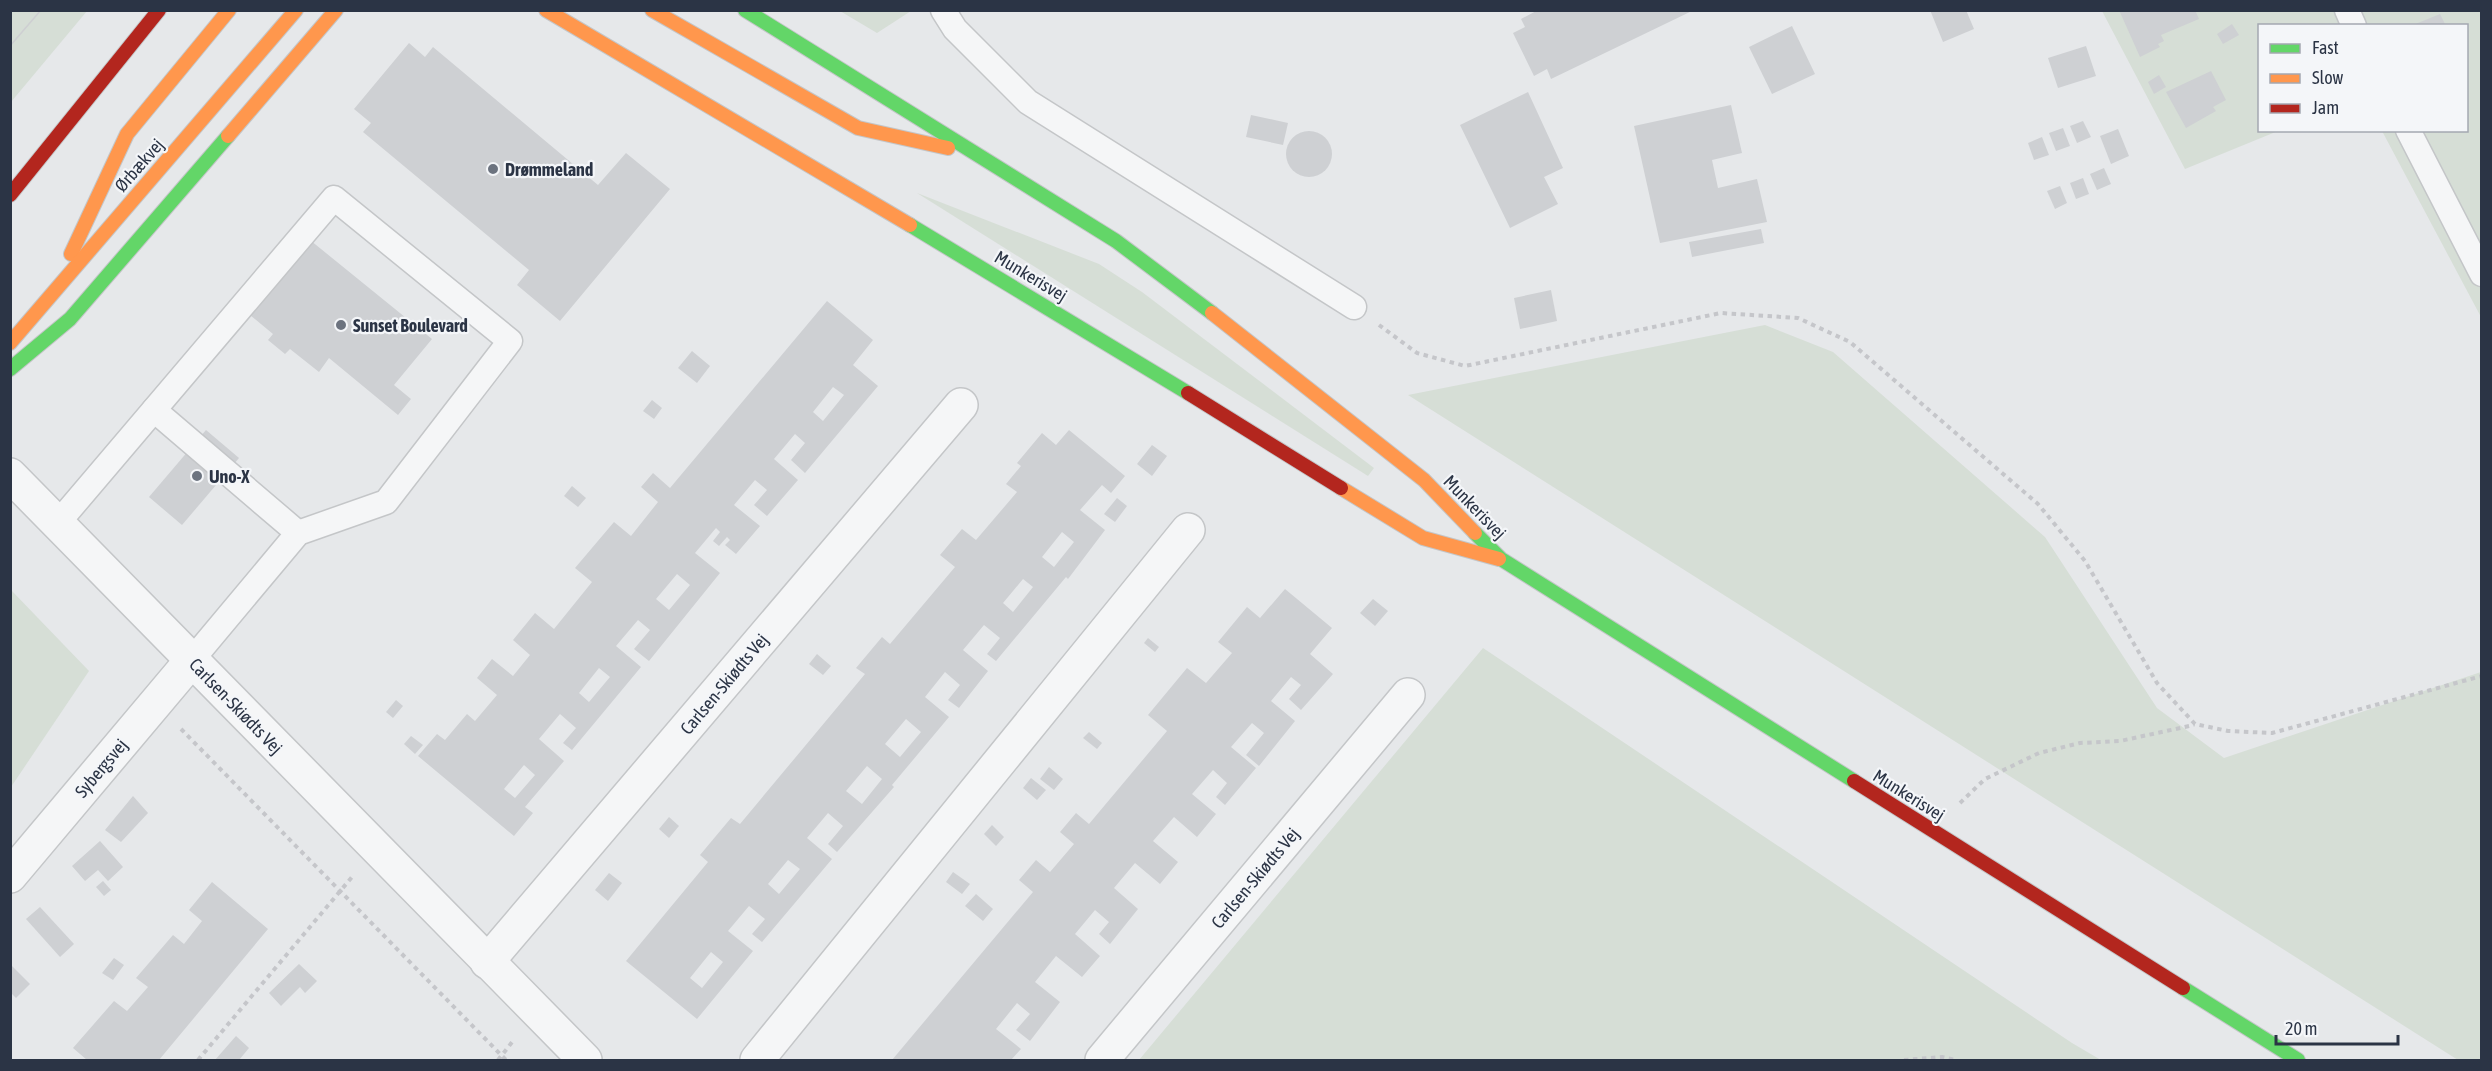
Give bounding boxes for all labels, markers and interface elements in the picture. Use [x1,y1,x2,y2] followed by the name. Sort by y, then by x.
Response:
[2258,24,2468,132] legend
[2312,37,2339,58] text: Fast
[2312,67,2343,88] text: Slow
[2312,97,2339,118] text: Jam
[110,134,168,196] street label: Ørbækvej
[505,159,593,180] place label: Drømmeland
[486,162,500,176] marker: Drømmeland
[991,246,1071,306] street label: Munkerisvej
[353,315,468,336] place label: Sunset Boulevard
[334,318,348,332] marker: Sunset Boulevard
[209,466,250,487] place label: Uno-X
[190,469,204,483] marker: Uno-X
[1439,471,1511,543] street label: Munkerisvej
[676,629,772,739] street label: Carlsen-Skiødts Vej
[185,654,287,758] street label: Carlsen-Skiødts Vej
[70,734,132,802] street label: Sybergsvej
[1869,765,1949,825] street label: Munkerisvej
[1207,823,1303,933] street label: Carlsen-Skiødts Vej
[2276,1008,2398,1046] scale bar
[2285,1018,2317,1039] text: 20 m

